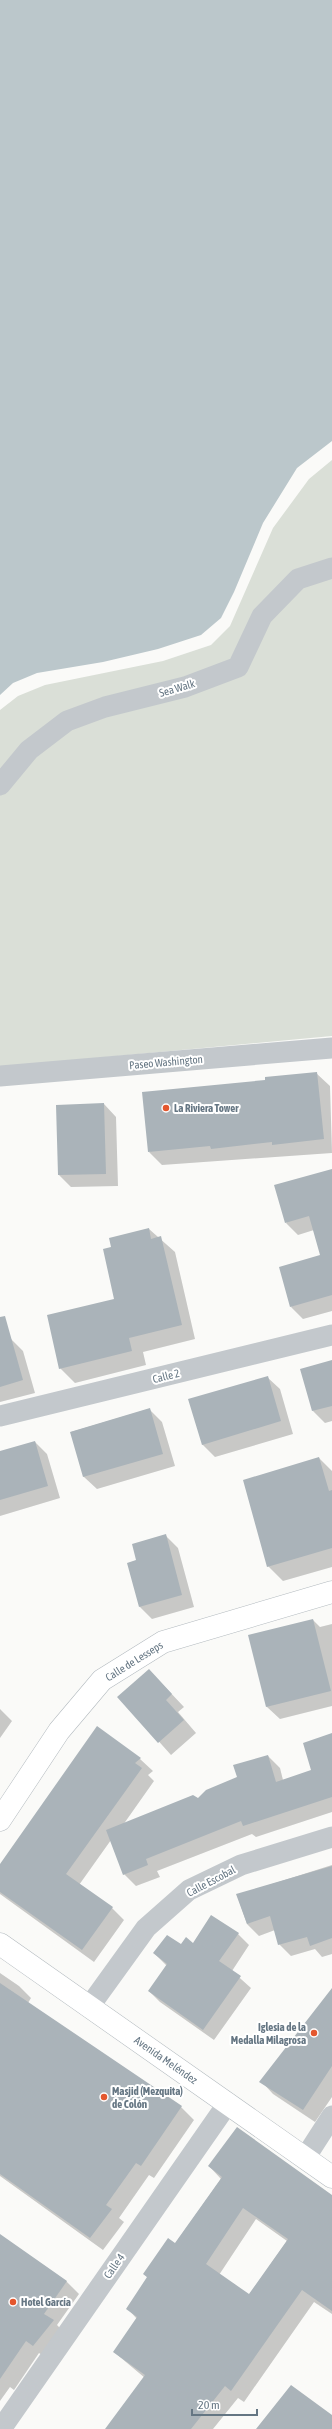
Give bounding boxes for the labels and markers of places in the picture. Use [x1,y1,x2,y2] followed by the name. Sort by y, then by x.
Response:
[174,1102,239,1114] place label: La Riviera Tower
[161,1103,171,1113] marker: La Riviera Tower
[231,2021,306,2046] place label: Iglesia de la Medalla Milagrosa
[309,2028,319,2038] marker: Iglesia de la Medalla Milagrosa
[112,2085,183,2110] place label: Masjid (Mezquita) de Colón
[99,2092,109,2102] marker: Masjid (Mezquita) de Colón
[21,2296,71,2308] place label: Hotel García
[8,2297,18,2307] marker: Hotel García

